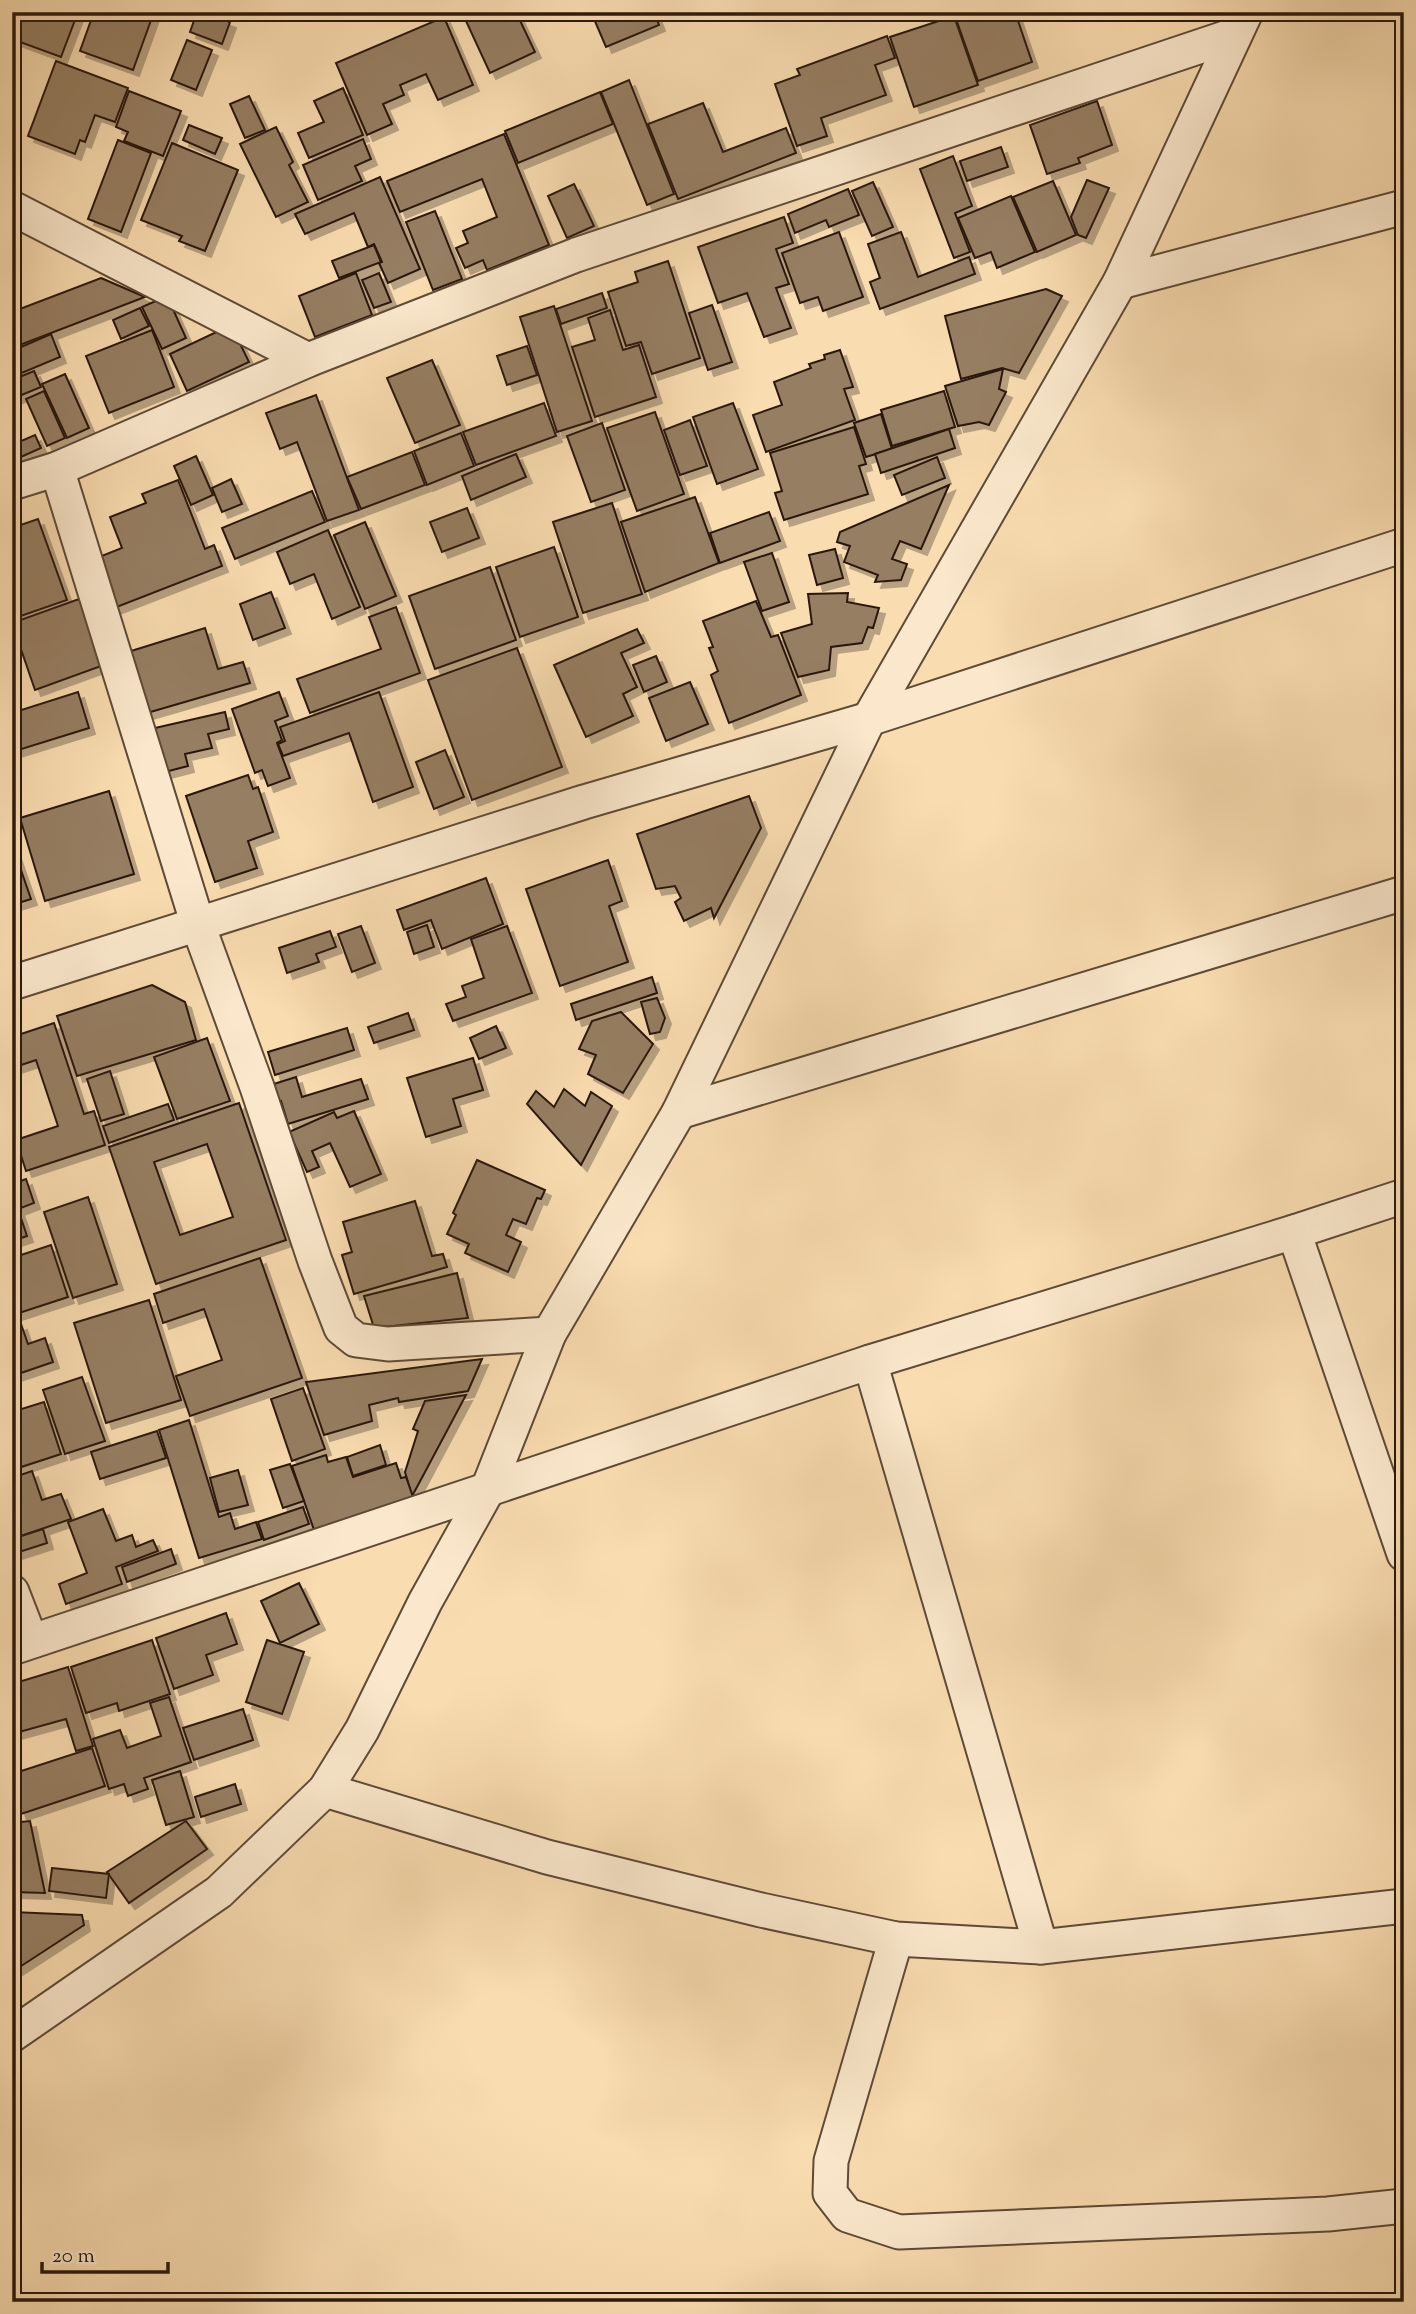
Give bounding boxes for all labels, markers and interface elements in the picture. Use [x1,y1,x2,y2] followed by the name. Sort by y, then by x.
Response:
[42,2230,168,2274] scale bar
[52,2242,95,2272] text: 20 m

